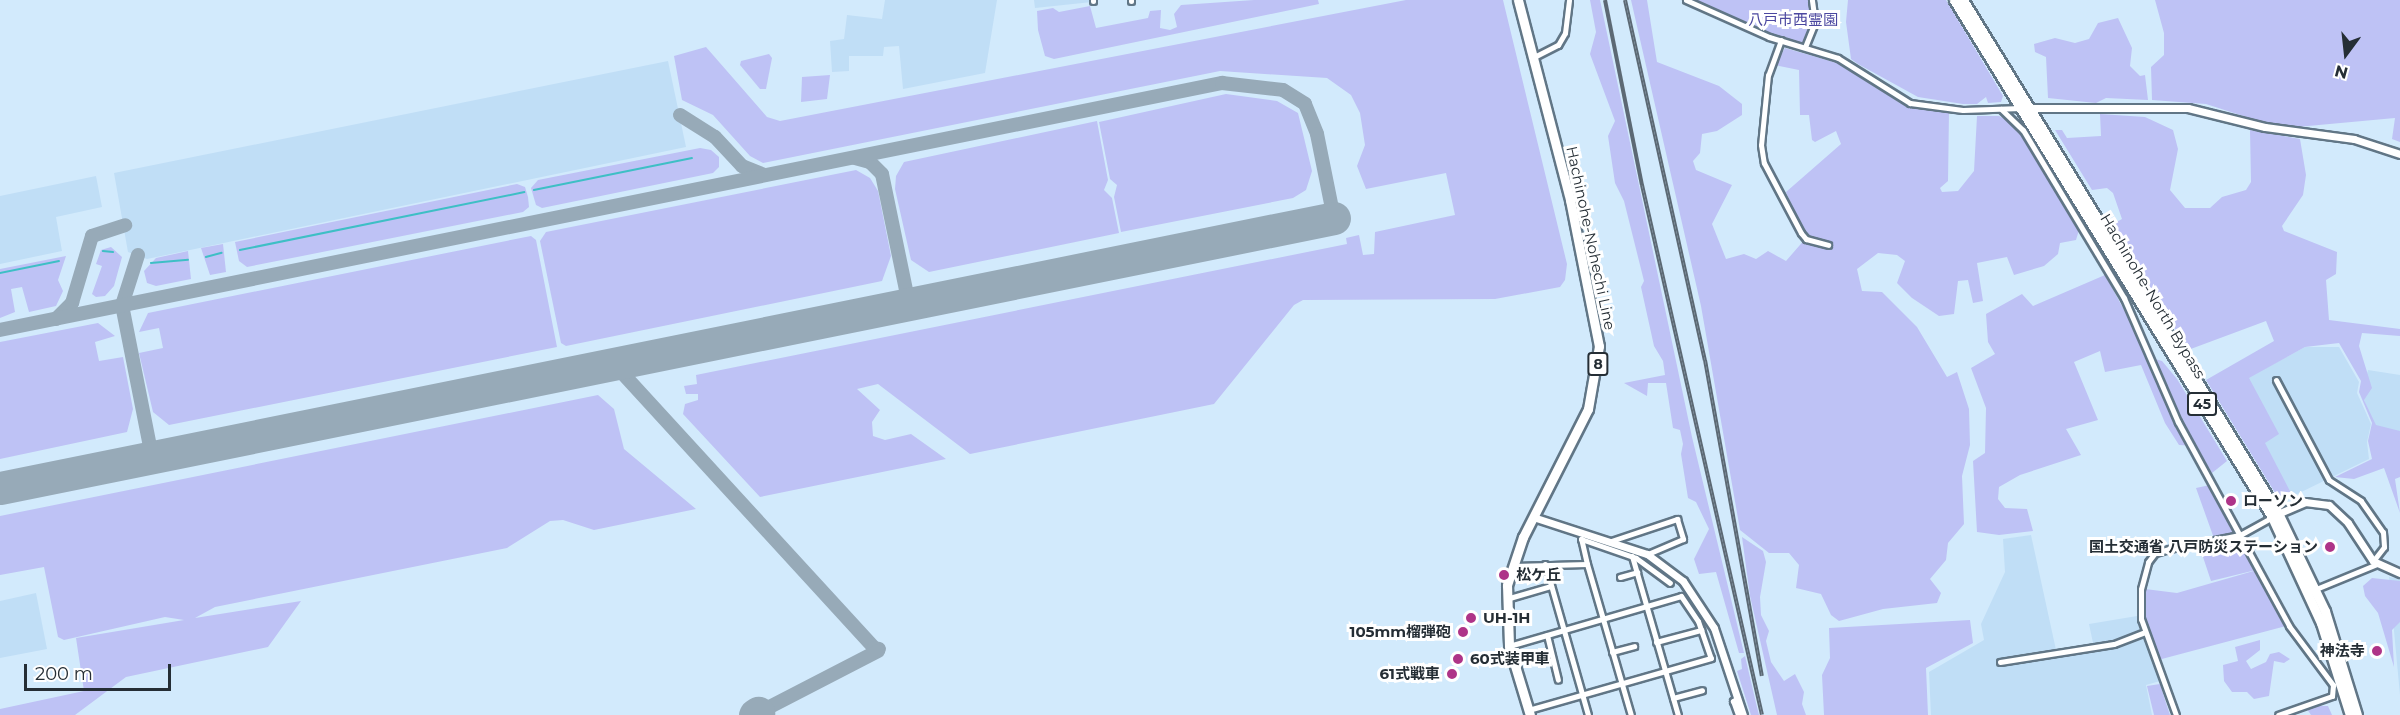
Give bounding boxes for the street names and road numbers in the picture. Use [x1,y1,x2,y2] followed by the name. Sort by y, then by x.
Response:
[1563,144,1619,332] street label: Hachinohe-Nohechi Line
[2097,210,2209,382] street label: Hachinohe-North Bypass
[1586,353,1610,375] road number: 8
[2187,393,2217,415] road number: 45

